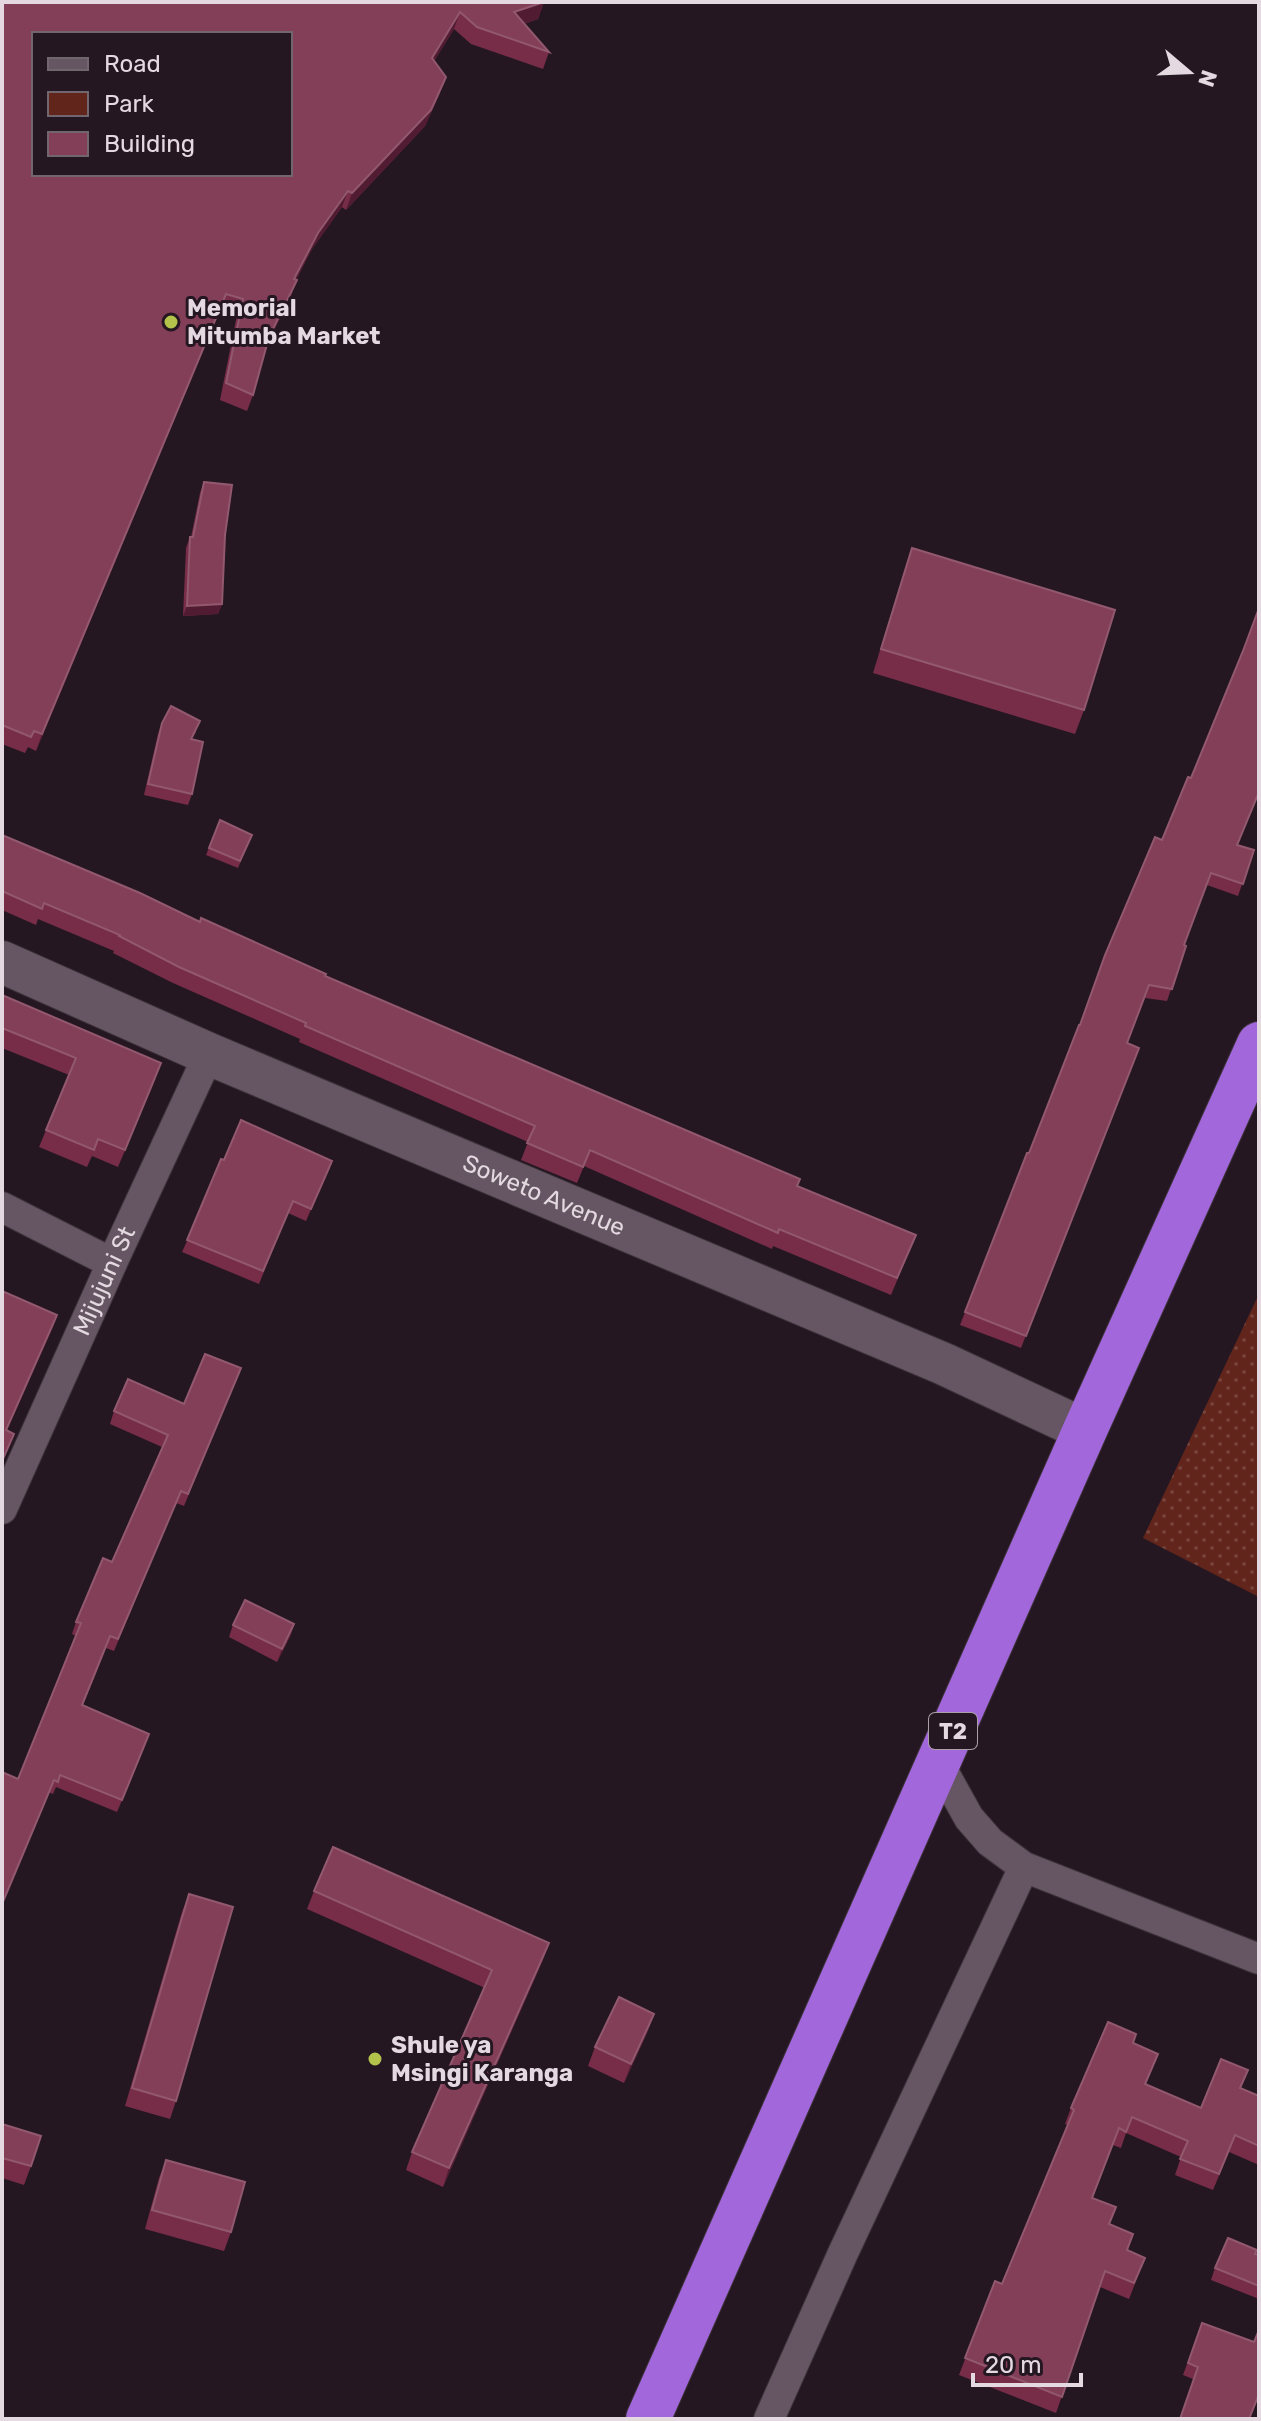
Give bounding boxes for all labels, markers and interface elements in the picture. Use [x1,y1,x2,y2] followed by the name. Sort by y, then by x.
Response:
[32,32,292,176] legend
[1149,32,1229,112] north arrow
[104,50,161,78] text: Road
[1192,66,1223,90] text: N
[104,90,155,118] text: Park
[104,130,195,158] text: Building
[187,294,381,350] place label: Memorial Mitumba Market
[162,313,180,331] marker: Memorial Mitumba Market
[459,1149,629,1242] street label: Soweto Avenue
[67,1222,141,1340] street label: Mijujuni St
[929,1713,977,1749] road number: T2
[391,2031,573,2087] place label: Shule ya Msingi Karanga
[366,2050,384,2068] marker: Shule ya Msingi Karanga
[973,2337,1081,2387] scale bar
[985,2351,1042,2379] text: 20 m

